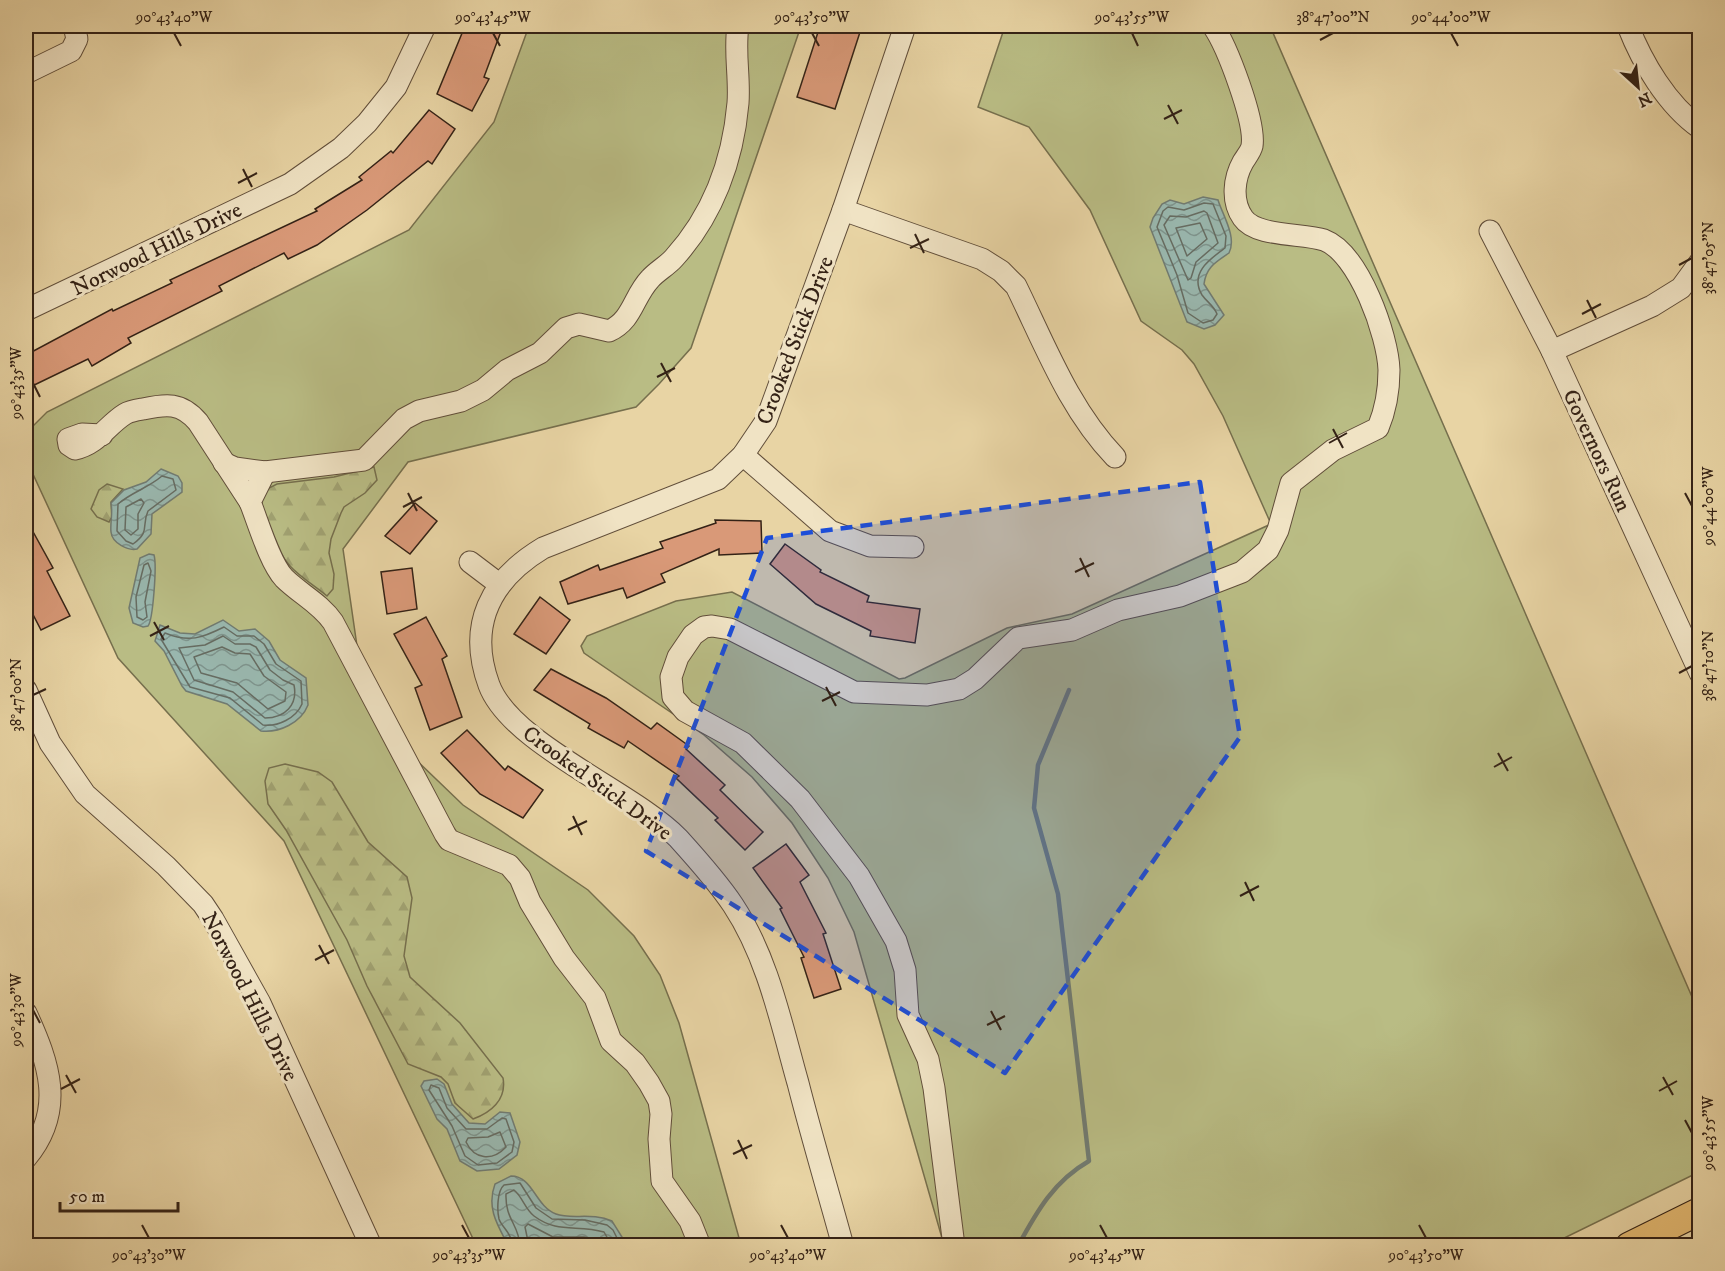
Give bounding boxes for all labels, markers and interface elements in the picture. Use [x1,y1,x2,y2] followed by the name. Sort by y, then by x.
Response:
[135,8,212,27] text: 90°43'40"W
[454,8,531,27] text: 90°43'45"W
[773,8,850,27] text: 90°43'50"W
[1094,8,1170,27] text: 90°43'55"W
[1296,8,1370,27] text: 38°47'00"N
[1411,8,1491,27] text: 90°44'00"W
[1608,57,1668,117] north arrow
[1634,88,1655,111] text: N
[67,196,246,302] street label: Norwood Hills Drive
[1699,221,1718,295] text: 38°47'05"N
[751,253,840,428] street label: Crooked Stick Drive
[7,346,26,420] text: 90°43'35"W
[1557,385,1637,517] street label: Governors Run
[1699,466,1718,546] text: 90°44'00"W
[1699,630,1718,702] text: 38°47'10"N
[7,658,26,732] text: 38°47'00"N
[517,720,677,846] street label: Crooked Stick Drive
[195,908,304,1086] street label: Norwood Hills Drive
[7,973,26,1048] text: 90°43'30"W
[1699,1095,1718,1171] text: 90°43'55"W
[60,1175,178,1213] scale bar
[69,1186,105,1208] text: 50 m
[111,1246,186,1265] text: 90°43'30"W
[432,1246,506,1265] text: 90°43'35"W
[749,1246,826,1265] text: 90°43'40"W
[1068,1246,1145,1265] text: 90°43'45"W
[1387,1246,1464,1265] text: 90°43'50"W

